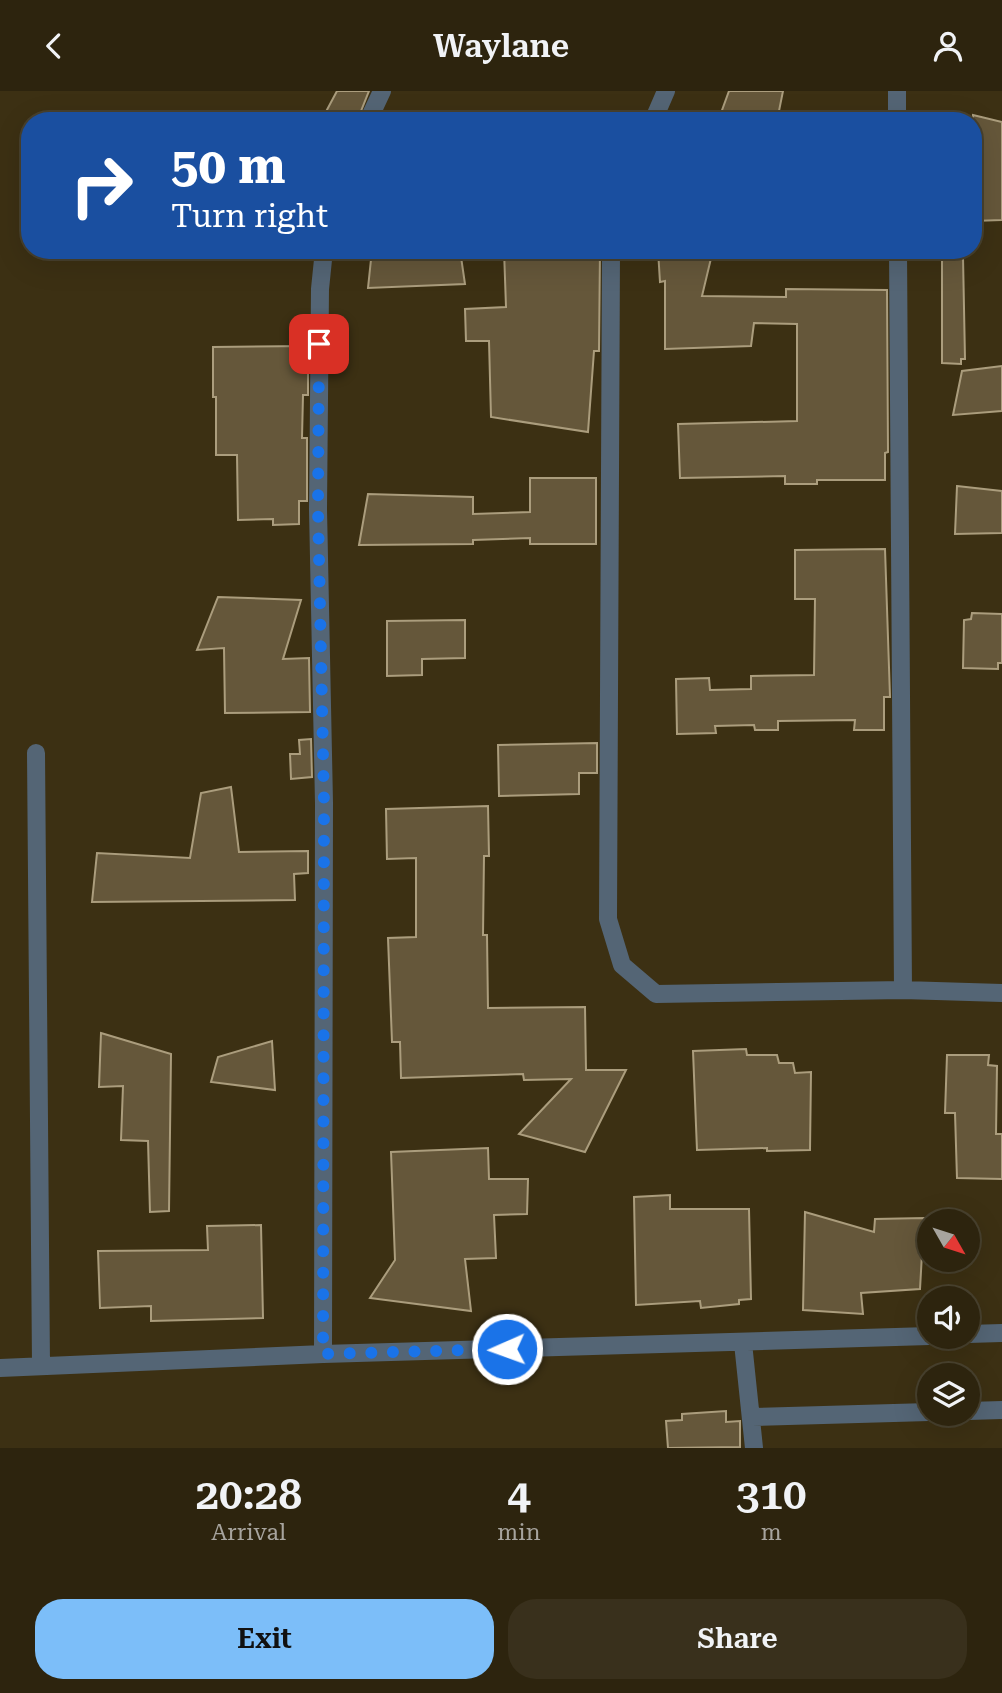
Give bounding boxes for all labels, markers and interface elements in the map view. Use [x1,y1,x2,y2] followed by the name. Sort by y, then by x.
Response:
[35,27,73,65] icon: back
[433,27,569,65] text: Waylane
[929,27,967,65] icon: person
[171,138,286,195] text: 50 m
[56,140,147,231] icon: right
[171,197,328,235] text: Turn right
[289,314,349,374] pin
[300,325,338,363] icon: arrive
[917,1209,980,1272] north arrow
[917,1209,980,1426] map controls
[917,1286,980,1349] button: sound
[470,1312,544,1386] position arrow
[917,1363,980,1426] button: layers
[195,1470,302,1519] text: 20:28
[507,1470,531,1519] text: 4
[736,1470,807,1519] text: 310
[211,1519,286,1546] text: Arrival
[497,1519,541,1546] text: min
[761,1519,782,1546] text: m
[35,1599,494,1679] button: Exit
[508,1599,967,1679] button: Share

